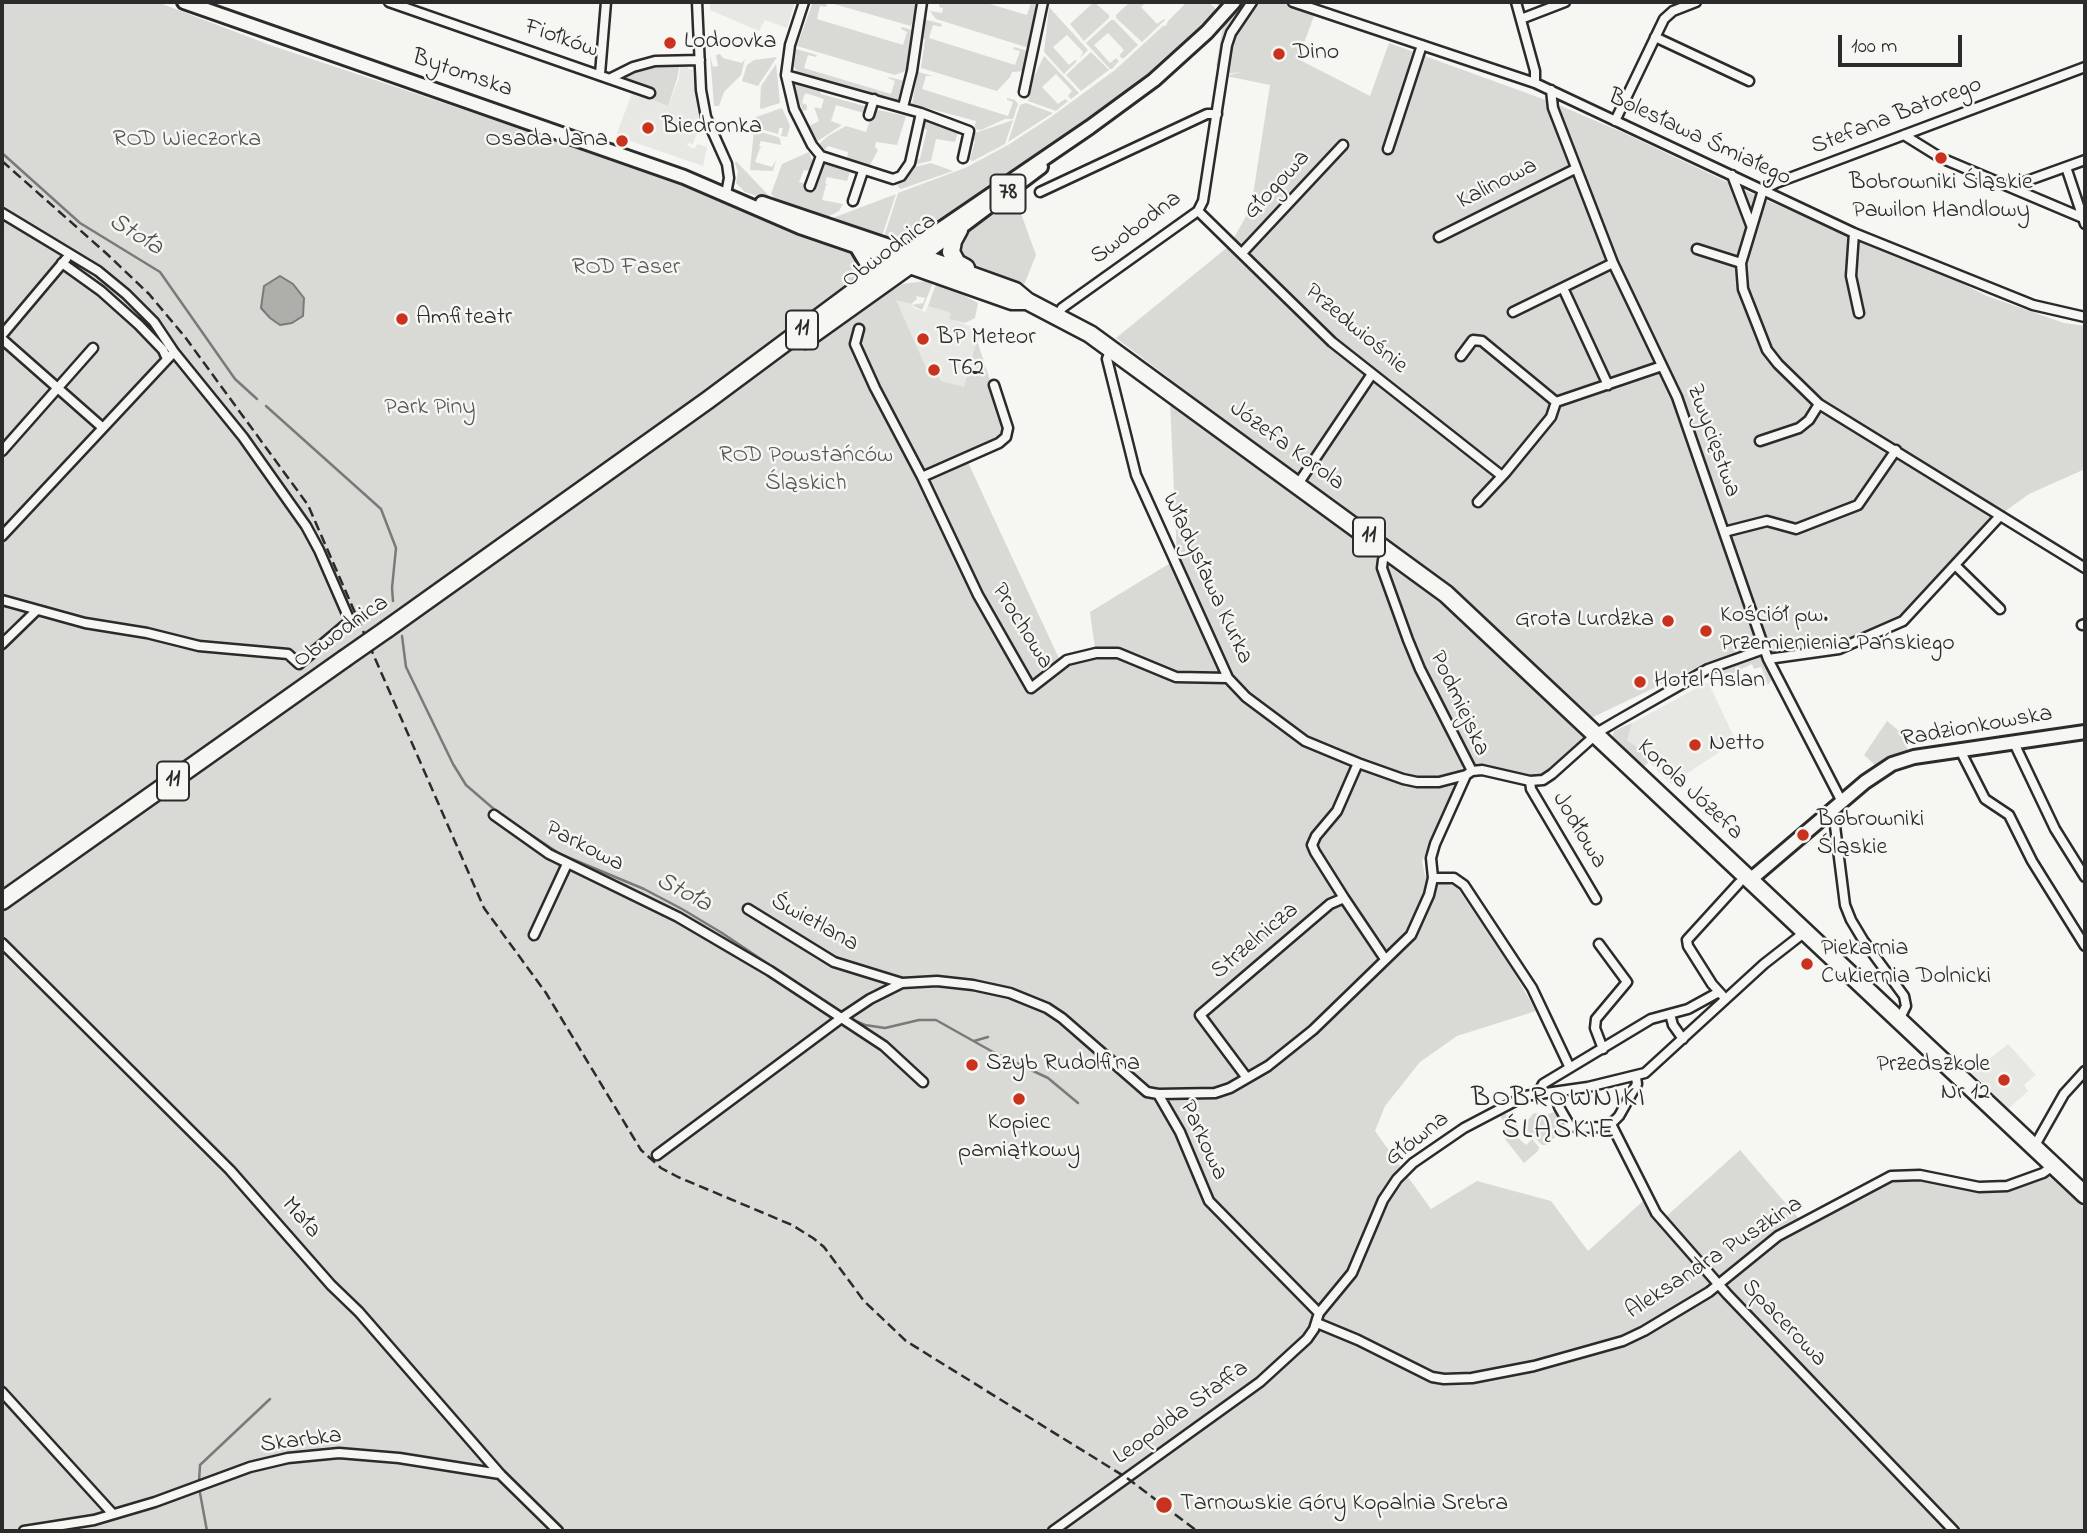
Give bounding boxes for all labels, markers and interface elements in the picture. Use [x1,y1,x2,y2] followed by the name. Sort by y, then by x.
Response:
[520,14,602,66] street label: Fiołków
[1842,21,1966,65] scale bar
[684,29,777,57] place label: Lodoovka
[1851,32,1897,62] text: 100 m
[662,35,678,51] marker: Lodoovka
[1293,40,1339,68] place label: Dino
[408,44,516,106] street label: Bytomska
[1271,46,1287,62] marker: Dino
[1808,71,1986,163] street label: Stefana Batorego
[1603,84,1795,194] street label: Bolesława Śmiałego
[662,114,762,142] place label: Biedronka
[640,120,656,136] marker: Biedronka
[113,127,261,155] park label: ROD Wieczorka
[485,127,608,155] place label: Osada Jana
[614,133,630,149] marker: Osada Jana
[1238,145,1318,227] street label: Głogowa
[1933,150,1949,166] marker: Bobrowniki Śląskie Pawilon Handlowy
[1453,153,1543,217] street label: Kalinowa
[1849,170,2033,226] place label: Bobrowniki Śląskie Pawilon Handlowy
[990,174,1026,214] road number: 78
[1086,186,1188,272] street label: Swobodna
[102,207,168,265] water label: Stoła
[837,208,943,296] street label: Obwodnica
[572,255,680,283] park label: ROD Faser
[1298,279,1412,381] street label: Przedwiośnie
[416,305,512,333] place label: Amfiteatr
[786,310,818,350] road number: 11
[394,311,410,327] marker: Amfiteatr
[937,325,1036,353] place label: BP Meteor
[915,331,931,347] marker: BP Meteor
[948,356,984,384] place label: T62
[926,362,942,378] marker: T62
[1678,381,1746,501] street label: Zwycięstwa
[384,395,476,423] park label: Park Piny
[1223,396,1349,498] street label: Józefa Korola
[719,443,893,499] park label: ROD Powstańców Śląskich
[1154,489,1258,669] street label: Władysława Kurka
[1353,517,1385,556] road number: 11
[983,579,1059,675] street label: Prochowa
[289,590,395,676] street label: Obwodnica
[1720,603,1955,659] place label: Kościół pw. Przemienienia Pańskiego
[1515,607,1654,635] place label: Grota Lurdzka
[1660,613,1676,629] marker: Grota Lurdzka
[1698,623,1714,639] marker: Kościół pw. Przemienienia Pańskiego
[1421,647,1495,761] street label: Podmiejska
[1654,668,1765,696] place label: Hotel Aslan
[1632,674,1648,690] marker: Hotel Aslan
[1899,701,2055,755] street label: Radzionkowska
[1709,731,1765,759] place label: Netto
[1630,734,1748,848] street label: Korola Józefa
[1687,737,1703,753] marker: Netto
[157,762,189,800] road number: 11
[1544,787,1612,875] street label: Jodłowa
[1817,807,1924,863] place label: Bobrowniki Śląskie
[540,816,628,880] street label: Parkowa
[1795,827,1811,843] marker: Bobrowniki Śląskie
[650,867,716,921] water label: Stoła
[765,888,863,960] street label: Świetlana
[1206,897,1306,987] street label: Strzelnicza
[1821,936,1991,992] place label: Piekarnia Cukiernia Dolnicki
[1799,956,1815,972] marker: Piekarnia Cukiernia Dolnicki
[986,1051,1140,1079] place label: Szyb Rudolfina
[1876,1052,1990,1108] place label: Przedszkole Nr 12
[964,1057,980,1073] marker: Szyb Rudolfina
[1996,1072,2012,1088] marker: Przedszkole Nr 12
[1472,1083,1646,1149] district label: BOBROWNIKI ŚLĄSKIE
[1011,1091,1027,1107] marker: Kopiec pamiątkowy
[1171,1097,1233,1185] street label: Parkowa
[1380,1106,1456,1174] street label: Główna
[958,1110,1080,1166] place label: Kopiec pamiątkowy
[1621,1191,1809,1327] street label: Aleksandra Puszkina
[274,1192,326,1246] street label: Mała
[1734,1274,1832,1374] street label: Spacerowa
[1109,1355,1255,1473] street label: Leopolda Staffa
[259,1423,343,1461] street label: Skarbka
[1180,1491,1508,1519] place label: Tarnowskie Góry Kopalnia Srebra
[1154,1495,1174,1515] marker: Tarnowskie Góry Kopalnia Srebra

